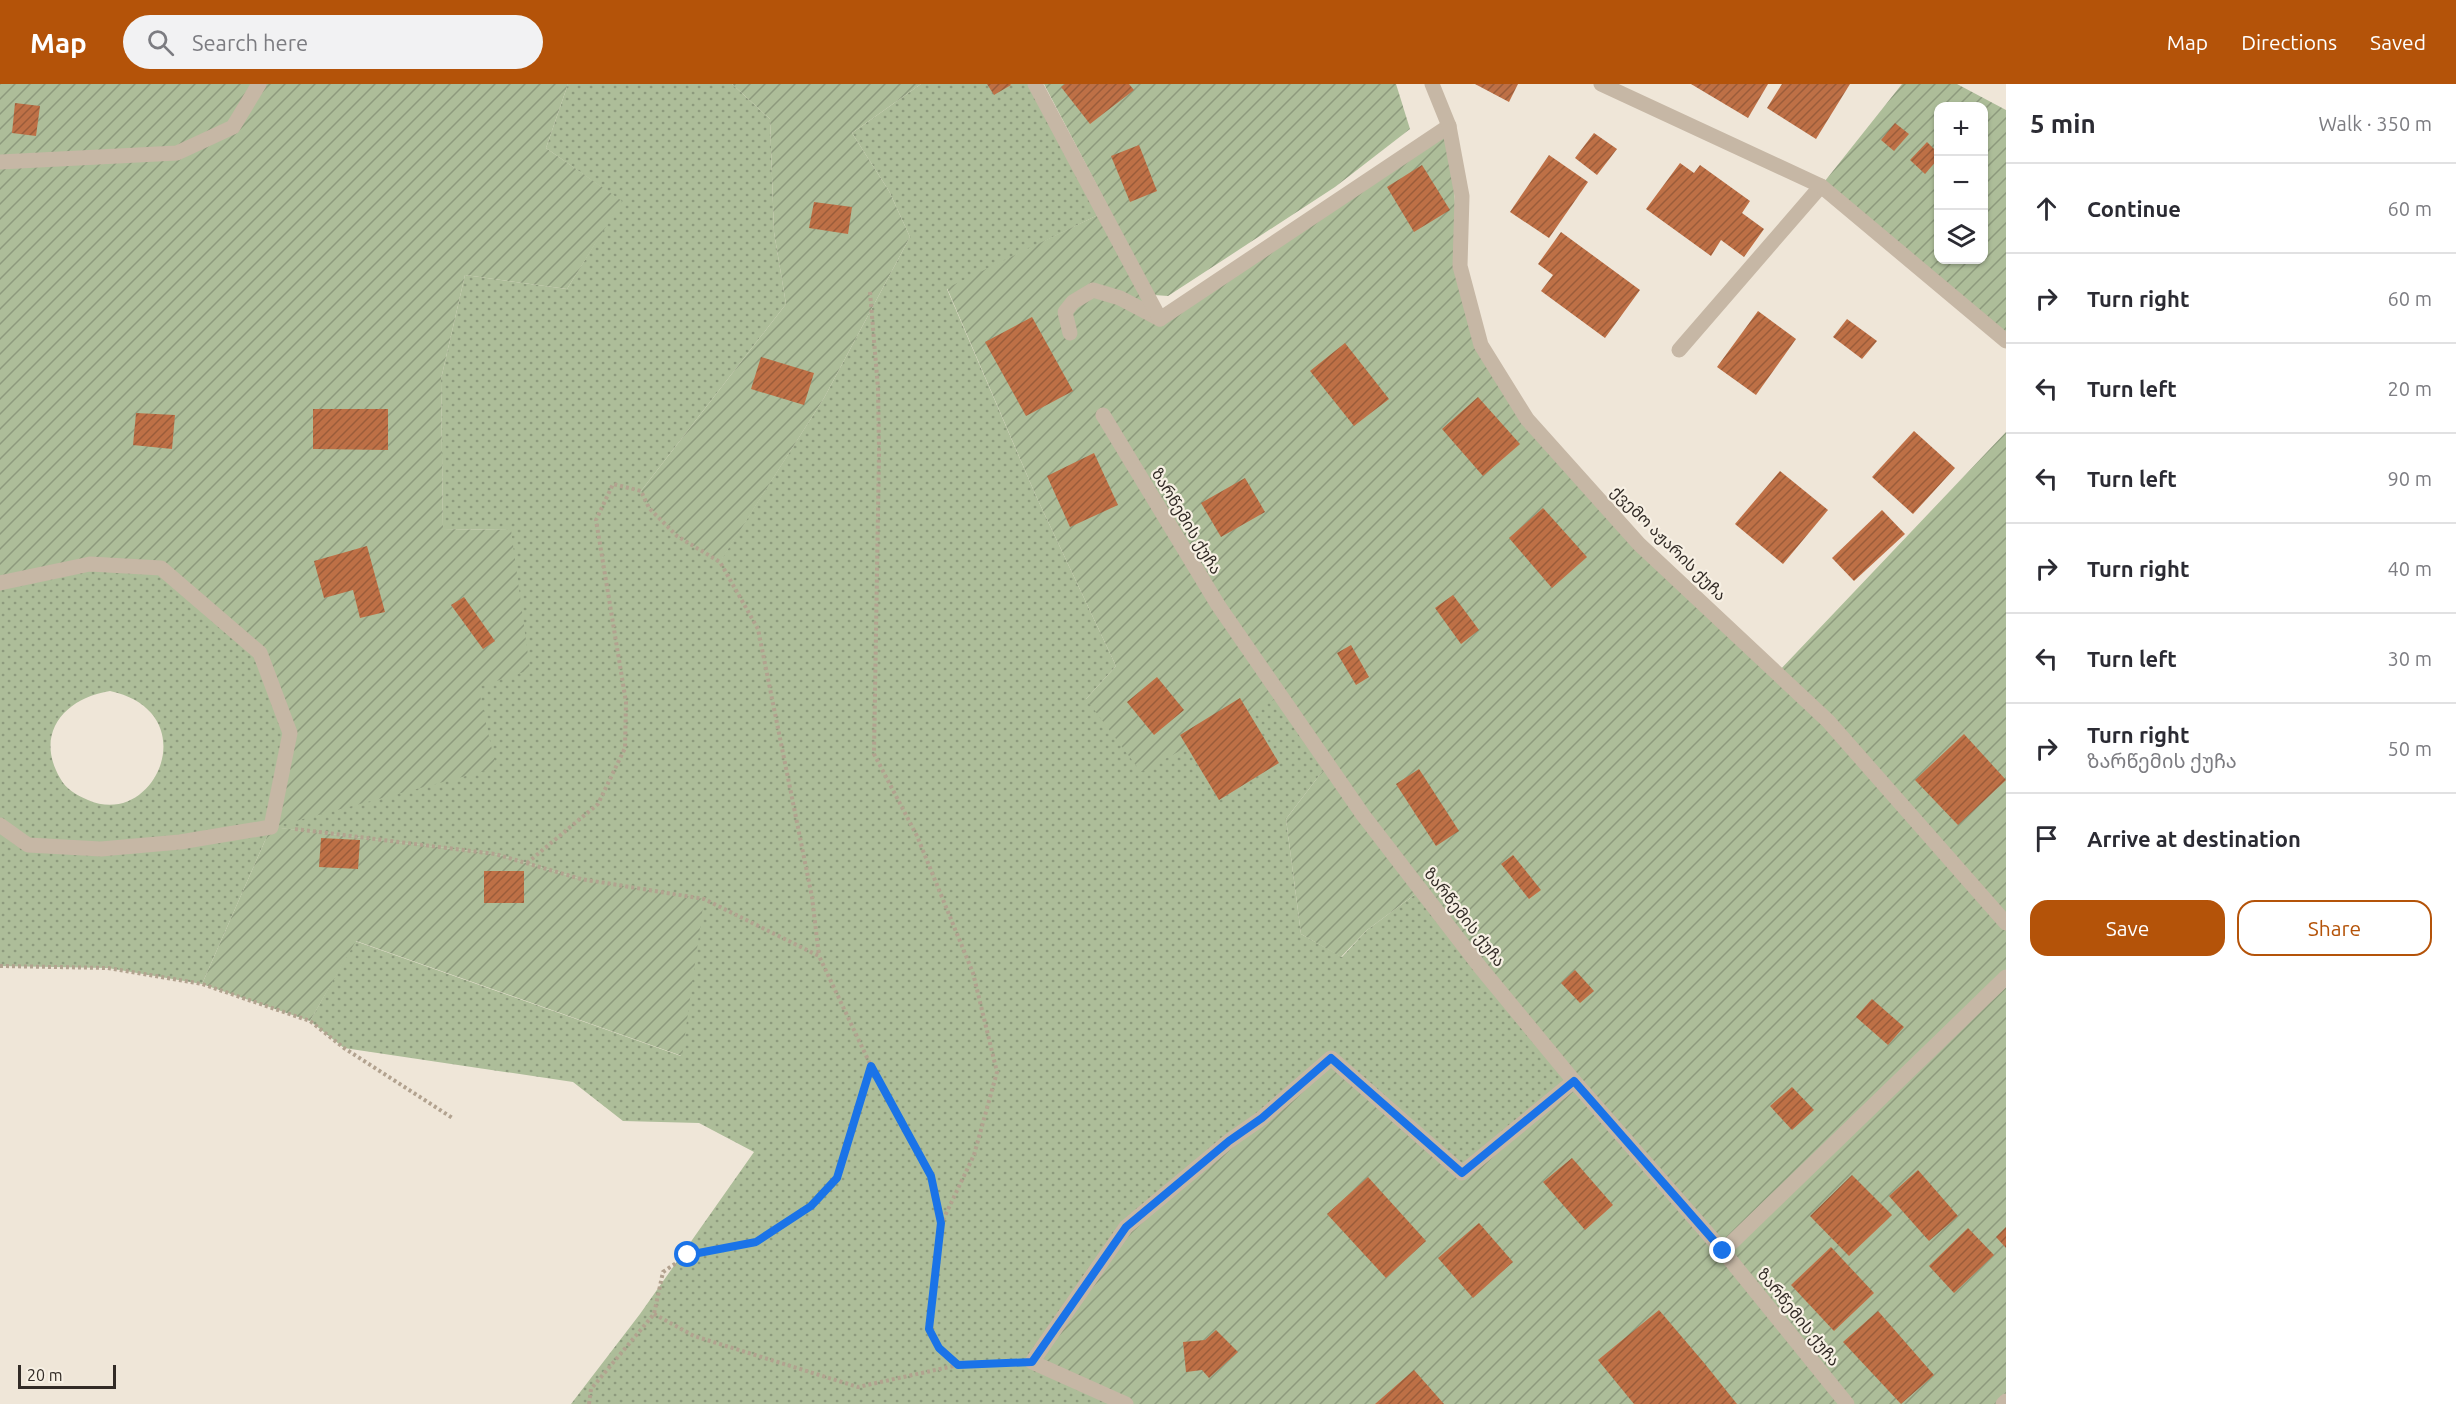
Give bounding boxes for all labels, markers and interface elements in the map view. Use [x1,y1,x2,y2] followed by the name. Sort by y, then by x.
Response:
[123,15,543,69] search box
[144,26,177,59] icon: search
[30,27,87,58] text: Map
[192,30,308,55] text: Search here
[2167,30,2208,54] text: Map
[2241,30,2337,54] text: Directions
[2370,30,2426,54] text: Saved
[1934,102,1988,264] map controls
[1934,102,1988,156] button: +
[2030,109,2096,138] text: 5 min
[2319,112,2432,135] text: Walk · 350 m
[1934,156,1988,210] button: −
[2030,192,2063,225] icon: ahead
[2087,196,2181,221] text: Continue
[2388,197,2432,220] text: 60 m
[1934,210,1988,264] button: layers
[2030,282,2063,315] icon: right
[2087,286,2189,311] text: Turn right
[2388,287,2432,310] text: 60 m
[2030,372,2063,405] icon: left
[2087,376,2177,401] text: Turn left
[2388,377,2432,400] text: 20 m
[2030,462,2063,495] icon: left
[1148,465,1226,578] street label: ზარწემის ქუჩა
[2087,466,2177,491] text: Turn left
[2388,467,2432,490] text: 90 m
[1607,482,1730,605] street label: ქვემო აჟარის ქუჩა
[2030,552,2063,585] icon: right
[2087,556,2189,581] text: Turn right
[2388,557,2432,580] text: 40 m
[2030,642,2063,675] icon: left
[2087,646,2177,671] text: Turn left
[2388,647,2432,670] text: 30 m
[2087,722,2189,747] text: Turn right
[2030,732,2063,765] icon: right
[2388,737,2432,760] text: 50 m
[2087,749,2237,772] text: ზარწემის ქუჩა
[2030,822,2063,855] icon: arrive
[2087,826,2301,851] text: Arrive at destination
[1420,864,1509,970] street label: ზარწემის ქუჩა
[2030,900,2225,956] button: Save
[2237,900,2432,956] button: Share
[1709,1237,1735,1263] route end
[674,1241,700,1267] route start
[1754,1265,1844,1370] street label: ზარწემის ქუჩა
[18,1362,116,1390] scale bar
[27,1366,63,1384] text: 20 m

